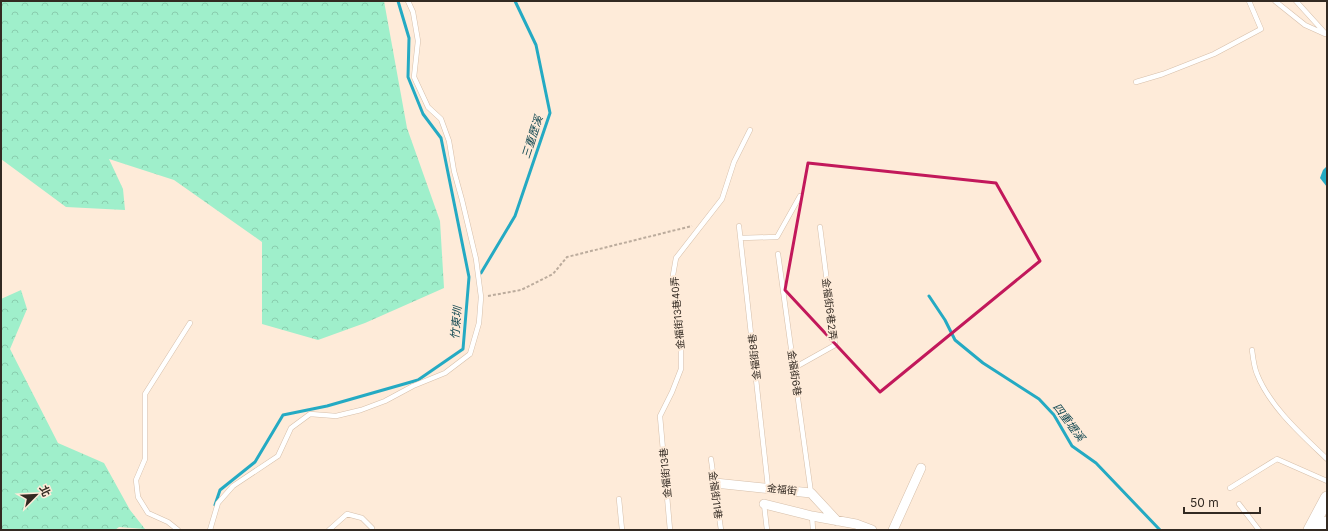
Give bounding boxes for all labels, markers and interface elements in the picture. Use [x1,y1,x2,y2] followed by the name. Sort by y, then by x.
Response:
[519,112,546,160] water label: 三重歷溪
[668,276,686,350] street label: 金福街13巷40弄
[820,277,840,341] street label: 金福街6巷2弄
[448,304,465,340] water label: 竹東圳
[746,333,762,381] street label: 金福街8巷
[786,349,804,397] street label: 金福街6巷
[1050,400,1089,445] water label: 四重壢溪
[657,447,673,499] street label: 金福街13巷
[707,470,725,520] street label: 金福街11巷
[16,475,56,515] north arrow
[766,481,798,497] street label: 金福街
[37,483,54,499] text: 北
[1184,489,1260,515] scale bar
[1190,495,1219,510] text: 50 m

